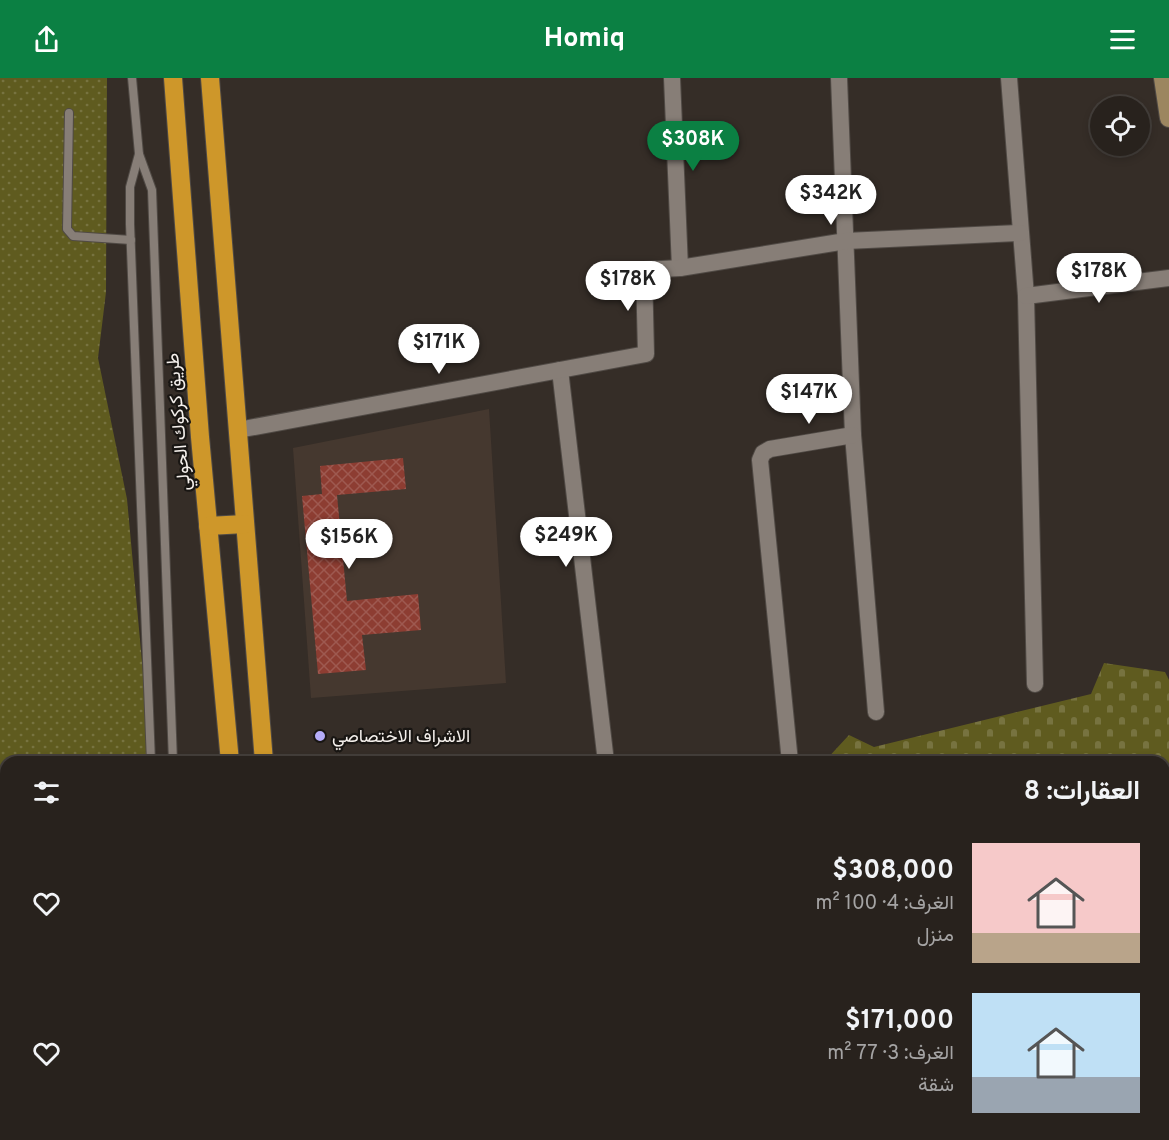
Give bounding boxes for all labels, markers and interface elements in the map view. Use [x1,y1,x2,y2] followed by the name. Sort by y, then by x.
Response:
[544,22,625,56] text: Homiq
[30,23,63,56] icon: share
[1106,23,1139,56] icon: menu
[1090,96,1150,156] map controls
[1090,96,1150,156] button: locate
[651,121,735,172] pin: $308K
[661,127,725,153] text: $308K
[789,175,873,226] pin: $342K
[799,181,863,207] text: $342K
[1057,253,1141,304] pin: $178K
[1071,259,1127,285] text: $178K
[586,261,670,312] pin: $178K
[600,267,656,293] text: $178K
[397,324,481,375] pin: $171K
[412,330,466,356] text: $171K
[162,352,199,492] street label: طريق كركوك الحولي
[767,374,851,425] pin: $147K
[780,380,838,406] text: $147K
[524,517,608,568] pin: $249K
[307,519,391,570] pin: $156K
[534,523,598,549] text: $249K
[320,525,378,551] text: $156K
[332,726,470,751] place label: الاشراف الاختصاصي
[313,729,327,743] marker: الاشراف الاختصاصي
[30,776,63,809] icon: filters
[1024,776,1140,809] text: العقارات: 8
[832,855,954,888] text: $308,000
[1020,867,1092,939] icon: home
[30,887,63,920] icon: heart
[816,891,954,917] text: الغرف: 4 · 100 m²
[917,923,954,949] text: منزل
[845,1005,954,1038] text: $171,000
[1020,1017,1092,1089] icon: home
[30,1037,63,1070] icon: heart
[827,1041,954,1067] text: الغرف: 3 · 77 m²
[918,1073,954,1099] text: شقة

